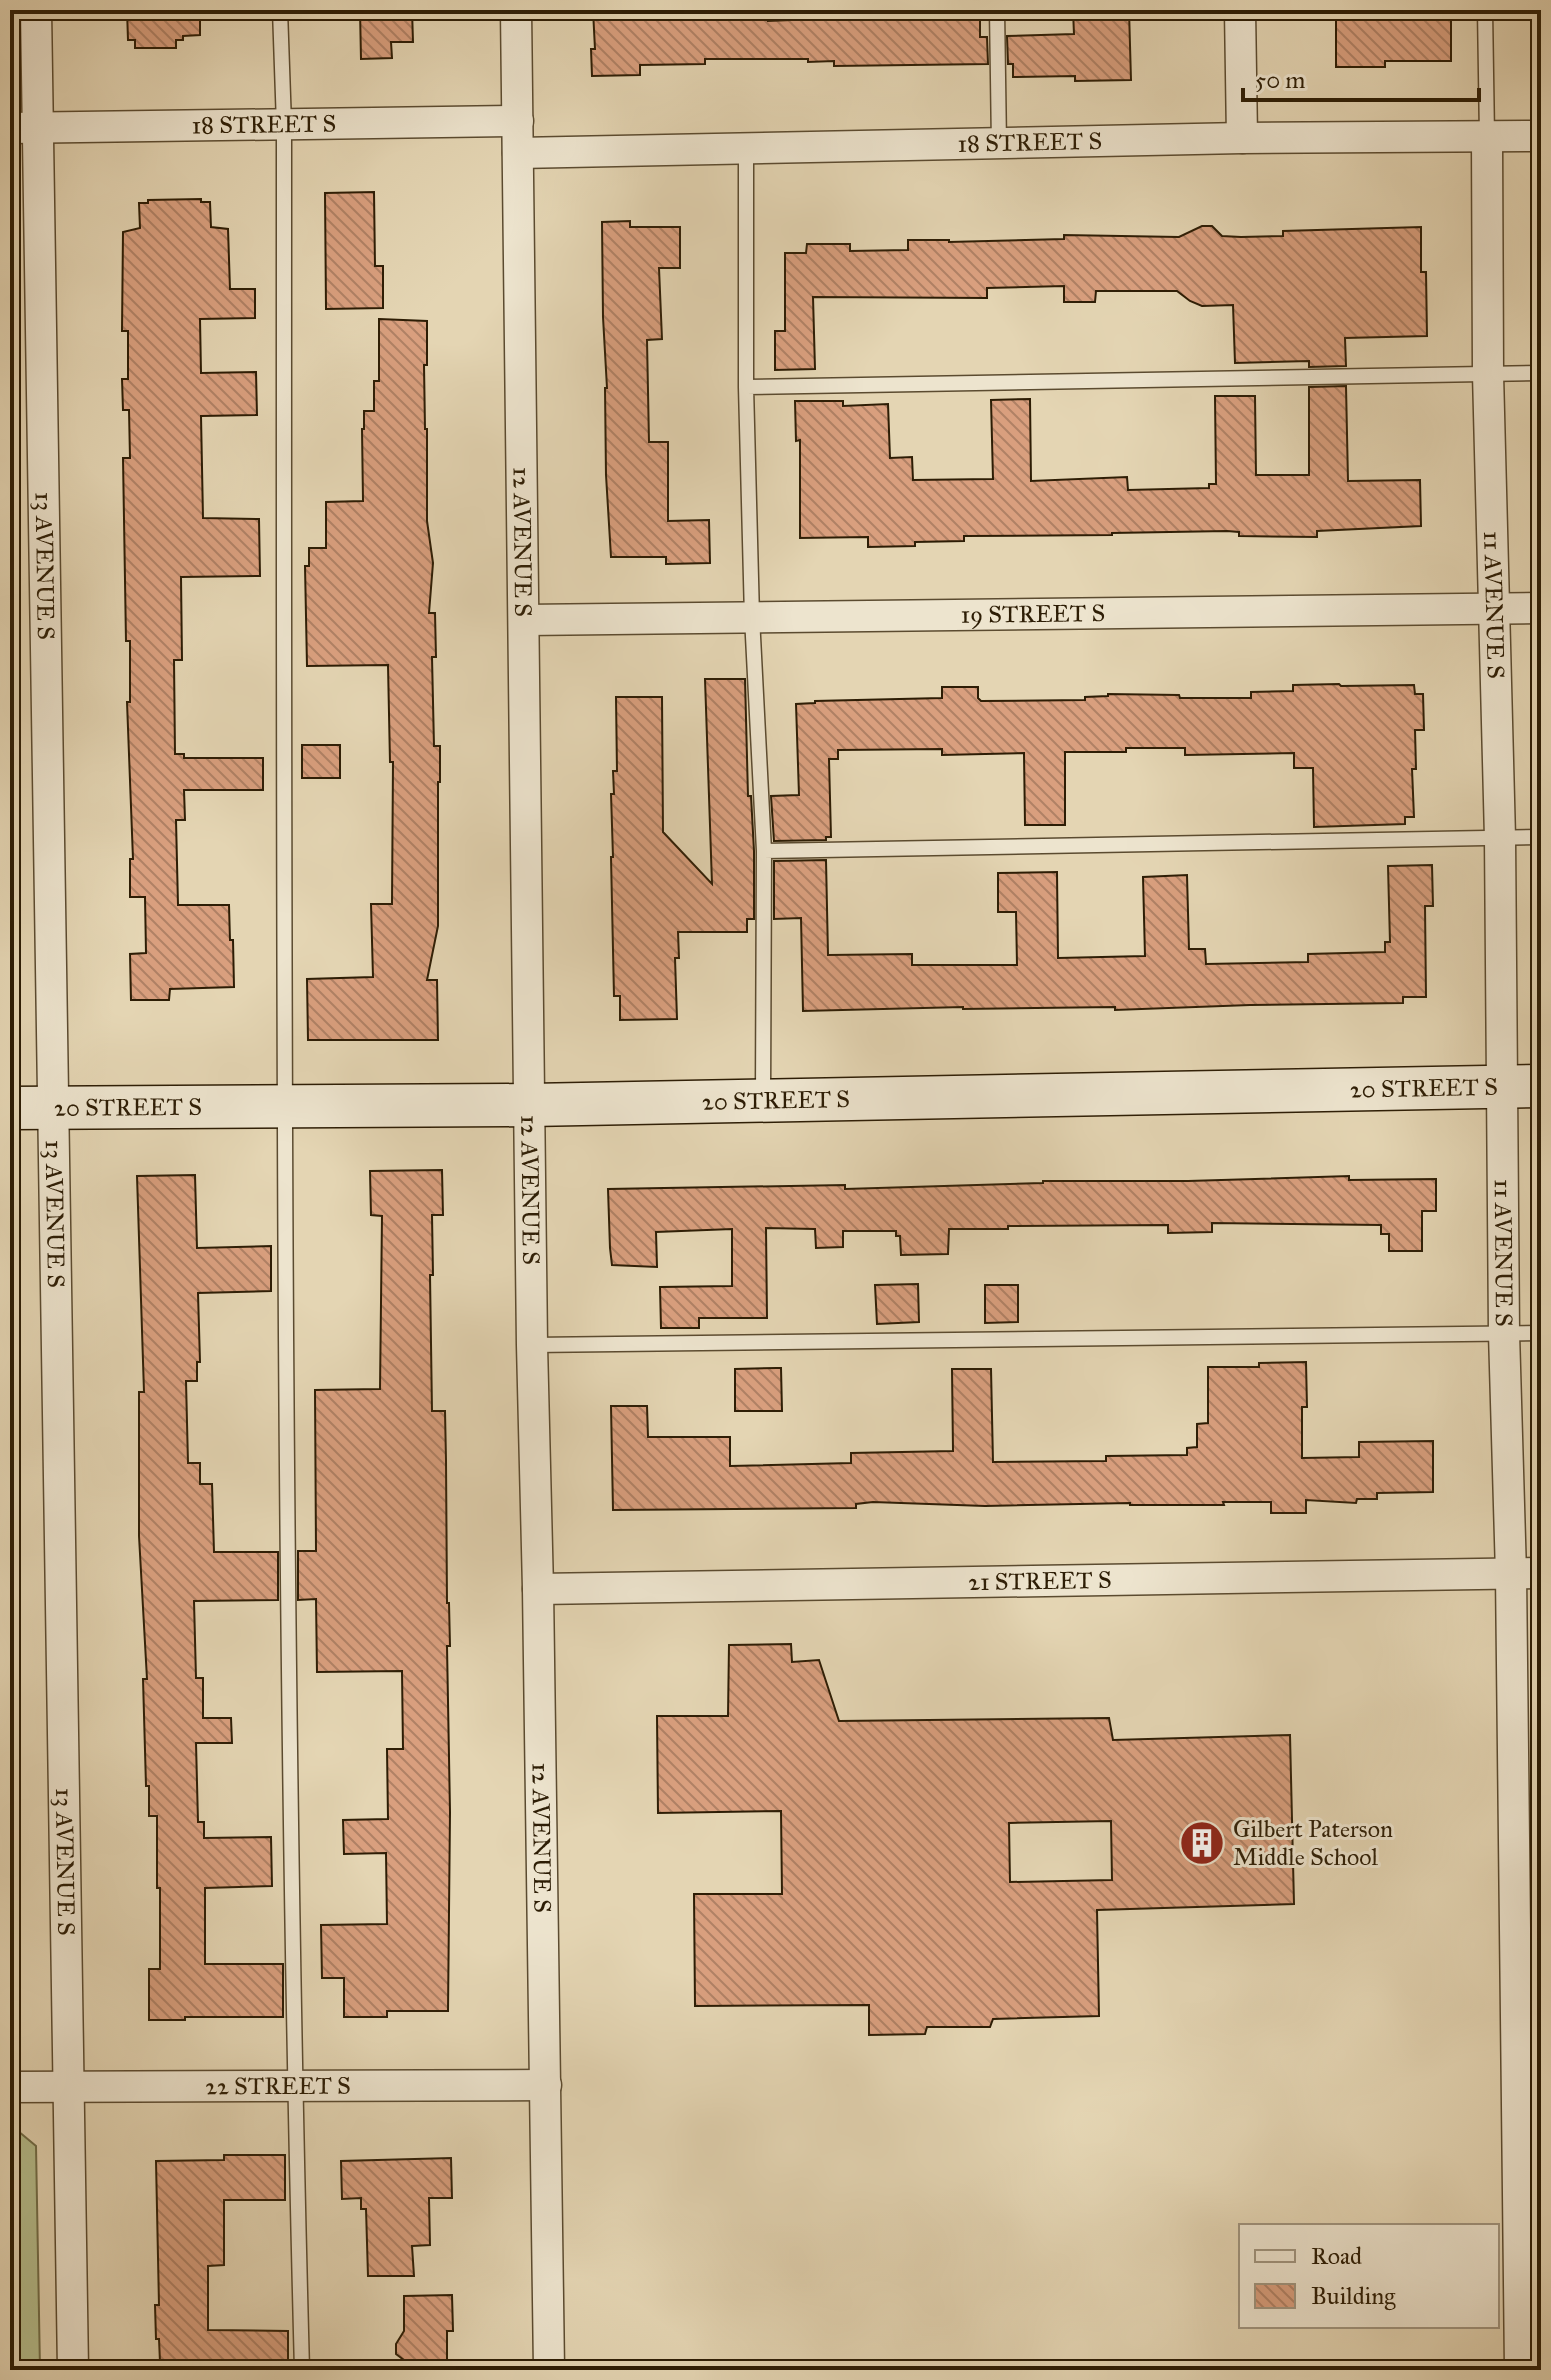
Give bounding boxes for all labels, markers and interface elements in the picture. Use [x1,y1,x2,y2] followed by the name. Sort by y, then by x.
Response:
[1243,52,1479,102] scale bar
[1255,65,1305,95] text: 50 m
[192,109,336,140] street label: 18 STREET S
[957,126,1102,159] street label: 18 STREET S
[506,467,538,617] street label: 12 AVENUE S
[29,492,61,640] street label: 13 AVENUE S
[1477,531,1511,679] street label: 11 AVENUE S
[961,598,1105,630] street label: 19 STREET S
[1350,1072,1498,1105] street label: 20 STREET S
[702,1084,850,1117] street label: 20 STREET S
[54,1092,202,1123] street label: 20 STREET S
[514,1115,546,1265] street label: 12 AVENUE S
[39,1140,71,1288] street label: 13 AVENUE S
[1488,1179,1519,1327] street label: 11 AVENUE S
[968,1565,1112,1597] street label: 21 STREET S
[525,1762,558,1913] street label: 12 AVENUE S
[49,1788,81,1936] street label: 13 AVENUE S
[1233,1814,1393,1872] place label: Gilbert Paterson Middle School
[1178,1819,1226,1867] building icon: Gilbert Paterson Middle School
[205,2071,351,2101] street label: 22 STREET S
[1239,2224,1499,2328] legend
[1311,2241,1362,2271] text: Road
[1311,2281,1396,2311] text: Building

